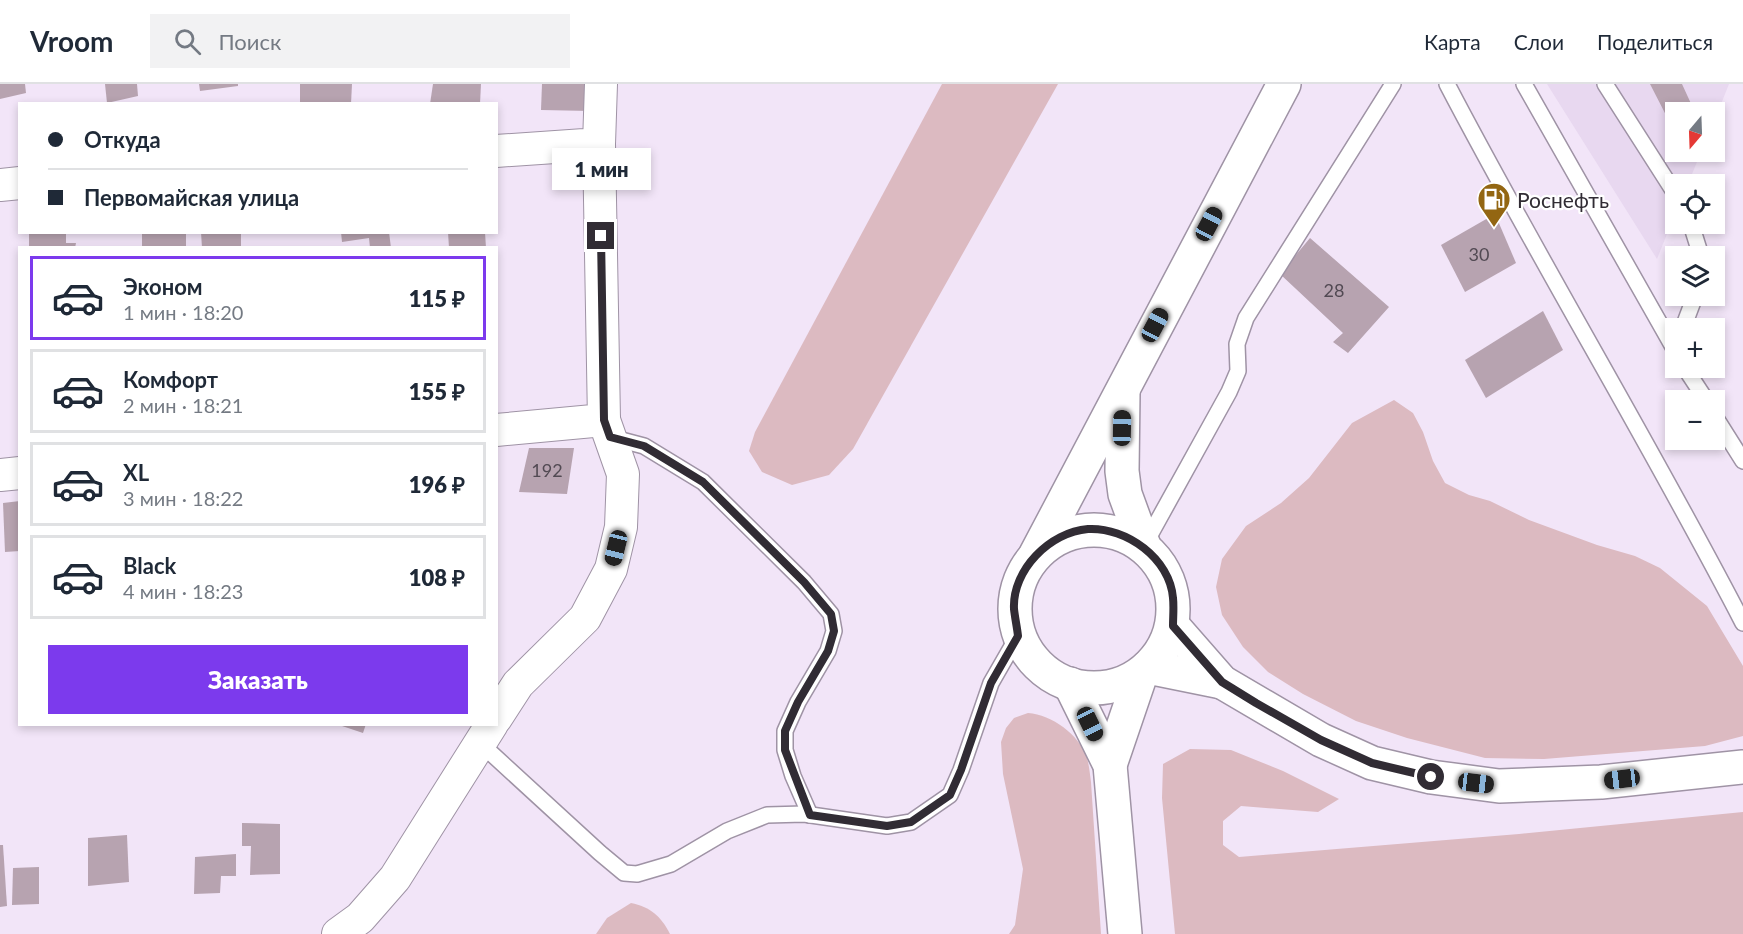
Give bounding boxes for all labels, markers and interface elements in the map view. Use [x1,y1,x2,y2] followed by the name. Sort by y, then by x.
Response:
[150,14,570,68] search box
[30,24,114,58] text: Vroom
[171,25,204,58] icon: search
[219,28,281,55] text: Поиск
[1424,29,1481,54] text: Карта
[1514,29,1564,54] text: Слои
[1597,29,1713,54] text: Поделиться
[1665,102,1725,162] north arrow
[1665,102,1725,450] map controls
[84,126,161,153] text: Откуда
[552,149,650,191] callout: 1 мин
[574,157,629,181] text: 1 мин
[1665,174,1725,234] button: locate
[1476,181,1512,228] fuel station icon: Роснефть
[84,184,299,211] text: Первомайская улица
[1517,187,1609,212] place label: Роснефть
[1193,204,1225,244] car
[587,222,614,249] route end
[1469,243,1489,265] house number: 30
[1665,246,1725,306] button: layers
[51,271,105,325] icon: car
[123,273,203,300] text: Эконом
[1324,279,1344,301] house number: 28
[409,285,465,312] text: 115 ₽
[123,300,243,324] text: 1 мин · 18:20
[1139,305,1171,345] car
[1665,318,1725,378] button: +
[51,364,105,418] icon: car
[123,366,218,393] text: Комфорт
[409,378,465,405] text: 155 ₽
[1665,390,1725,450] button: −
[123,393,243,417] text: 2 мин · 18:21
[1113,410,1131,446] car
[51,457,105,511] icon: car
[123,459,149,486] text: XL
[531,459,563,481] house number: 192
[409,471,465,498] text: 196 ₽
[123,486,243,510] text: 3 мин · 18:22
[603,528,629,568] car
[51,550,105,604] icon: car
[123,552,176,579] text: Black
[409,564,465,591] text: 108 ₽
[123,579,243,603] text: 4 мин · 18:23
[48,645,468,714] button: Заказать
[1074,704,1106,744] car
[1417,763,1444,790] route start
[1603,768,1641,790] car
[1457,772,1495,794] car

